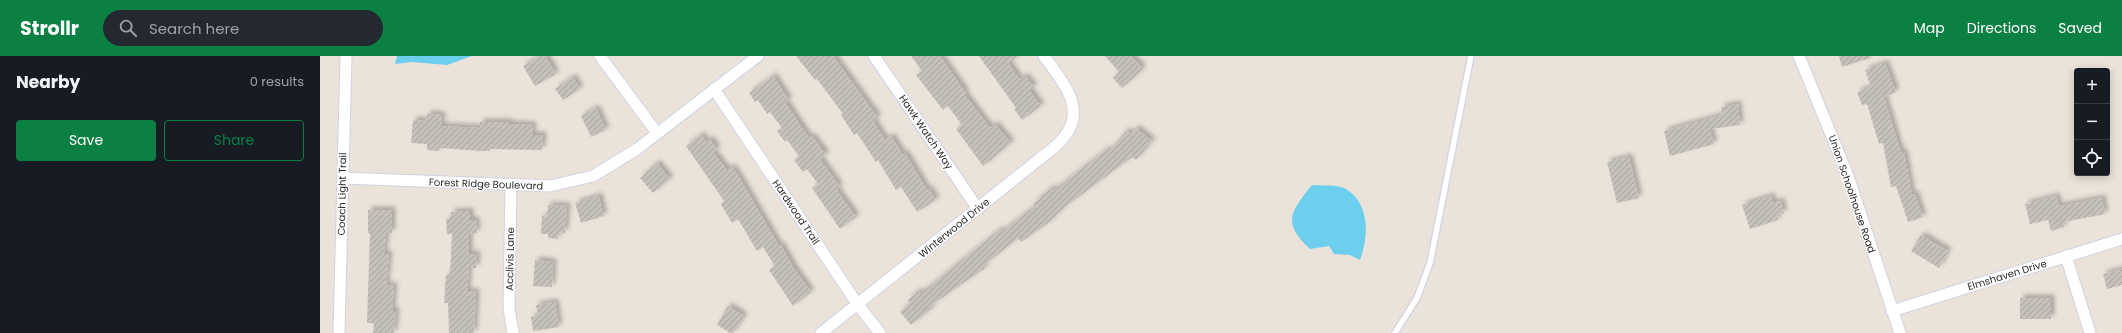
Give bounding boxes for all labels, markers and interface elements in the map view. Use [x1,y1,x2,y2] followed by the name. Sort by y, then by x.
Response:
[103,10,383,46] search box
[20,15,79,42] text: Strollr
[117,17,139,39] icon: search
[149,18,239,39] text: Search here
[1914,18,1945,38] text: Map
[1967,18,2036,38] text: Directions
[2058,18,2102,38] text: Saved
[2074,68,2110,176] map controls
[2074,68,2110,104] button: +
[16,70,80,94] text: Nearby
[250,72,304,91] text: 0 results
[895,92,957,173] street label: Hawk Watch Way
[2074,104,2110,140] button: −
[16,120,156,161] button: Save
[164,120,304,161] button: Share
[1825,133,1879,255] street label: Union Schoolhouse Road
[2074,140,2110,176] button: locate
[334,152,350,236] street label: Coach Light Trail
[429,175,543,193] street label: Forest Ridge Boulevard
[769,177,823,247] street label: Hardwood Trail
[915,195,993,261] street label: Winterwood Drive
[502,227,518,291] street label: Acclivis Lane
[1965,256,2049,294] street label: Elmshaven Drive

